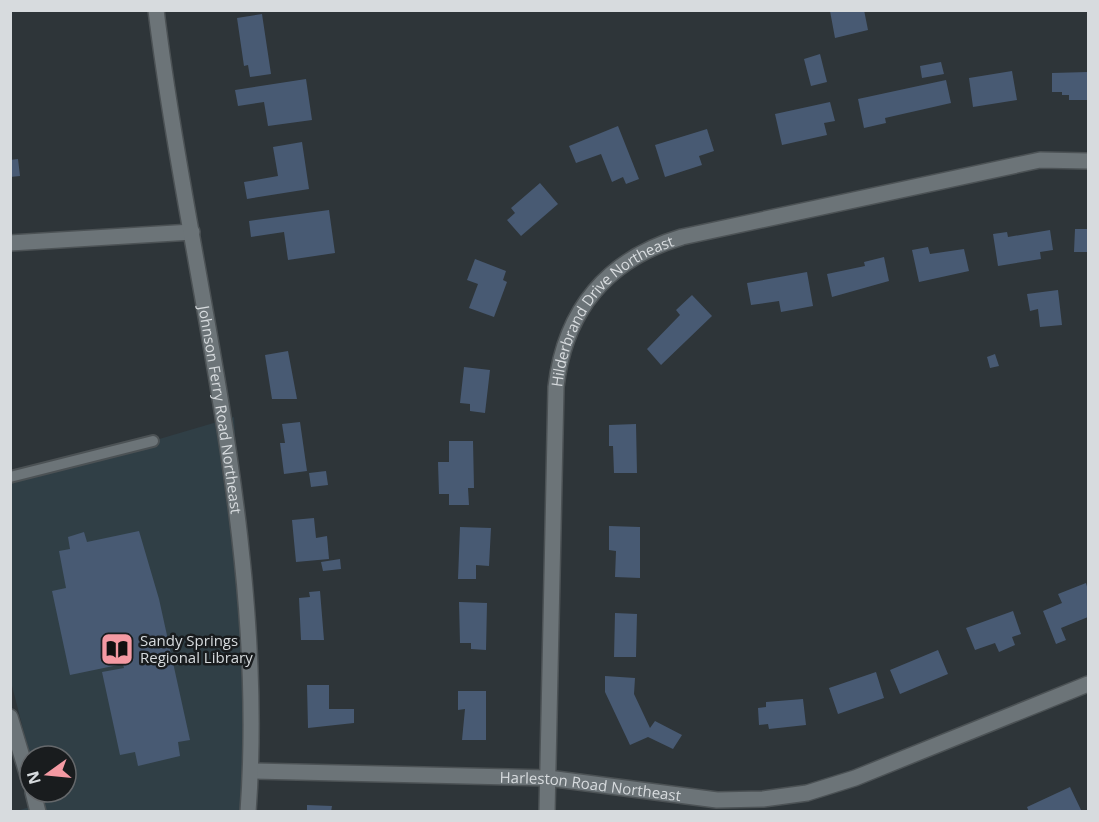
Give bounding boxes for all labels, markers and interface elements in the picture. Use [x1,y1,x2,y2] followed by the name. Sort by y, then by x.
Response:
[546,231,676,388] street label: Hilderbrand Drive Northeast
[194,302,247,515] street label: Johnson Ferry Road Northeast
[140,630,253,667] place label: Sandy Springs Regional Library
[99,631,135,667] library icon: Sandy Springs Regional Library
[18,744,78,804] north arrow
[499,767,682,805] street label: Harleston Road Northeast
[21,769,46,787] text: N

